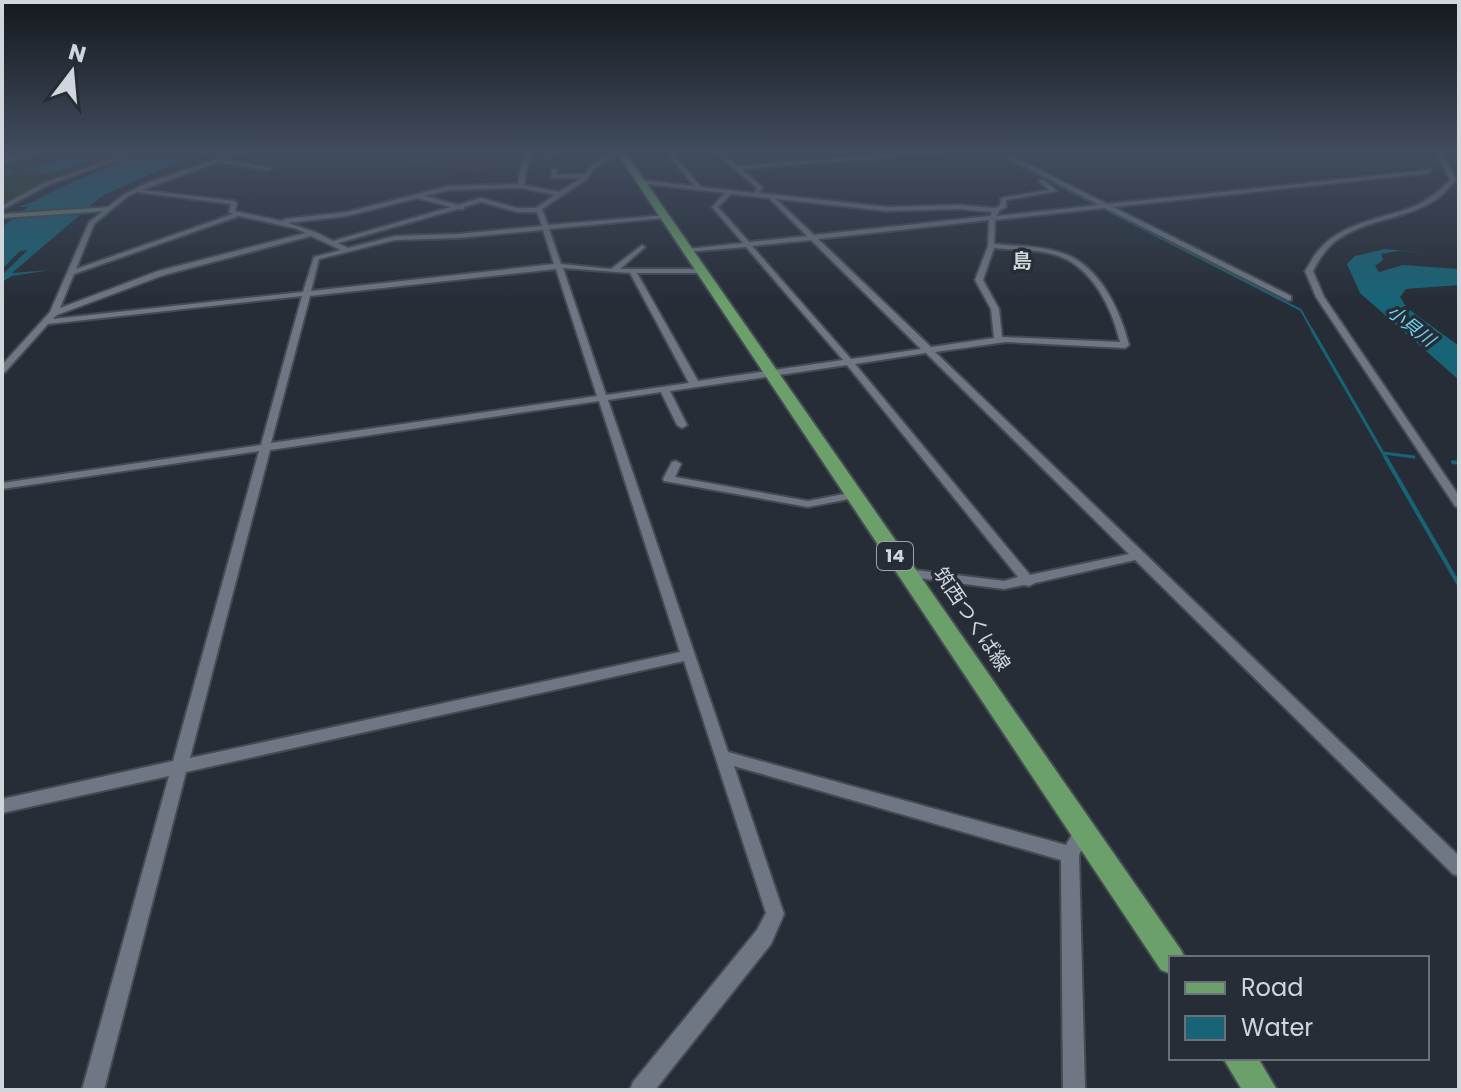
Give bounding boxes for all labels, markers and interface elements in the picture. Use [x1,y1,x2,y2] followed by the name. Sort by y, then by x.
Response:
[32,32,112,112] north arrow
[65,36,90,70] text: N
[1012,247,1032,275] district label: 島
[1382,299,1442,353] water label: 小貝川
[877,542,913,570] road number: 14
[927,561,1017,677] street label: 筑西つくば線
[1169,956,1429,1060] legend
[1241,971,1303,1004] text: Road
[1241,1011,1313,1044] text: Water

